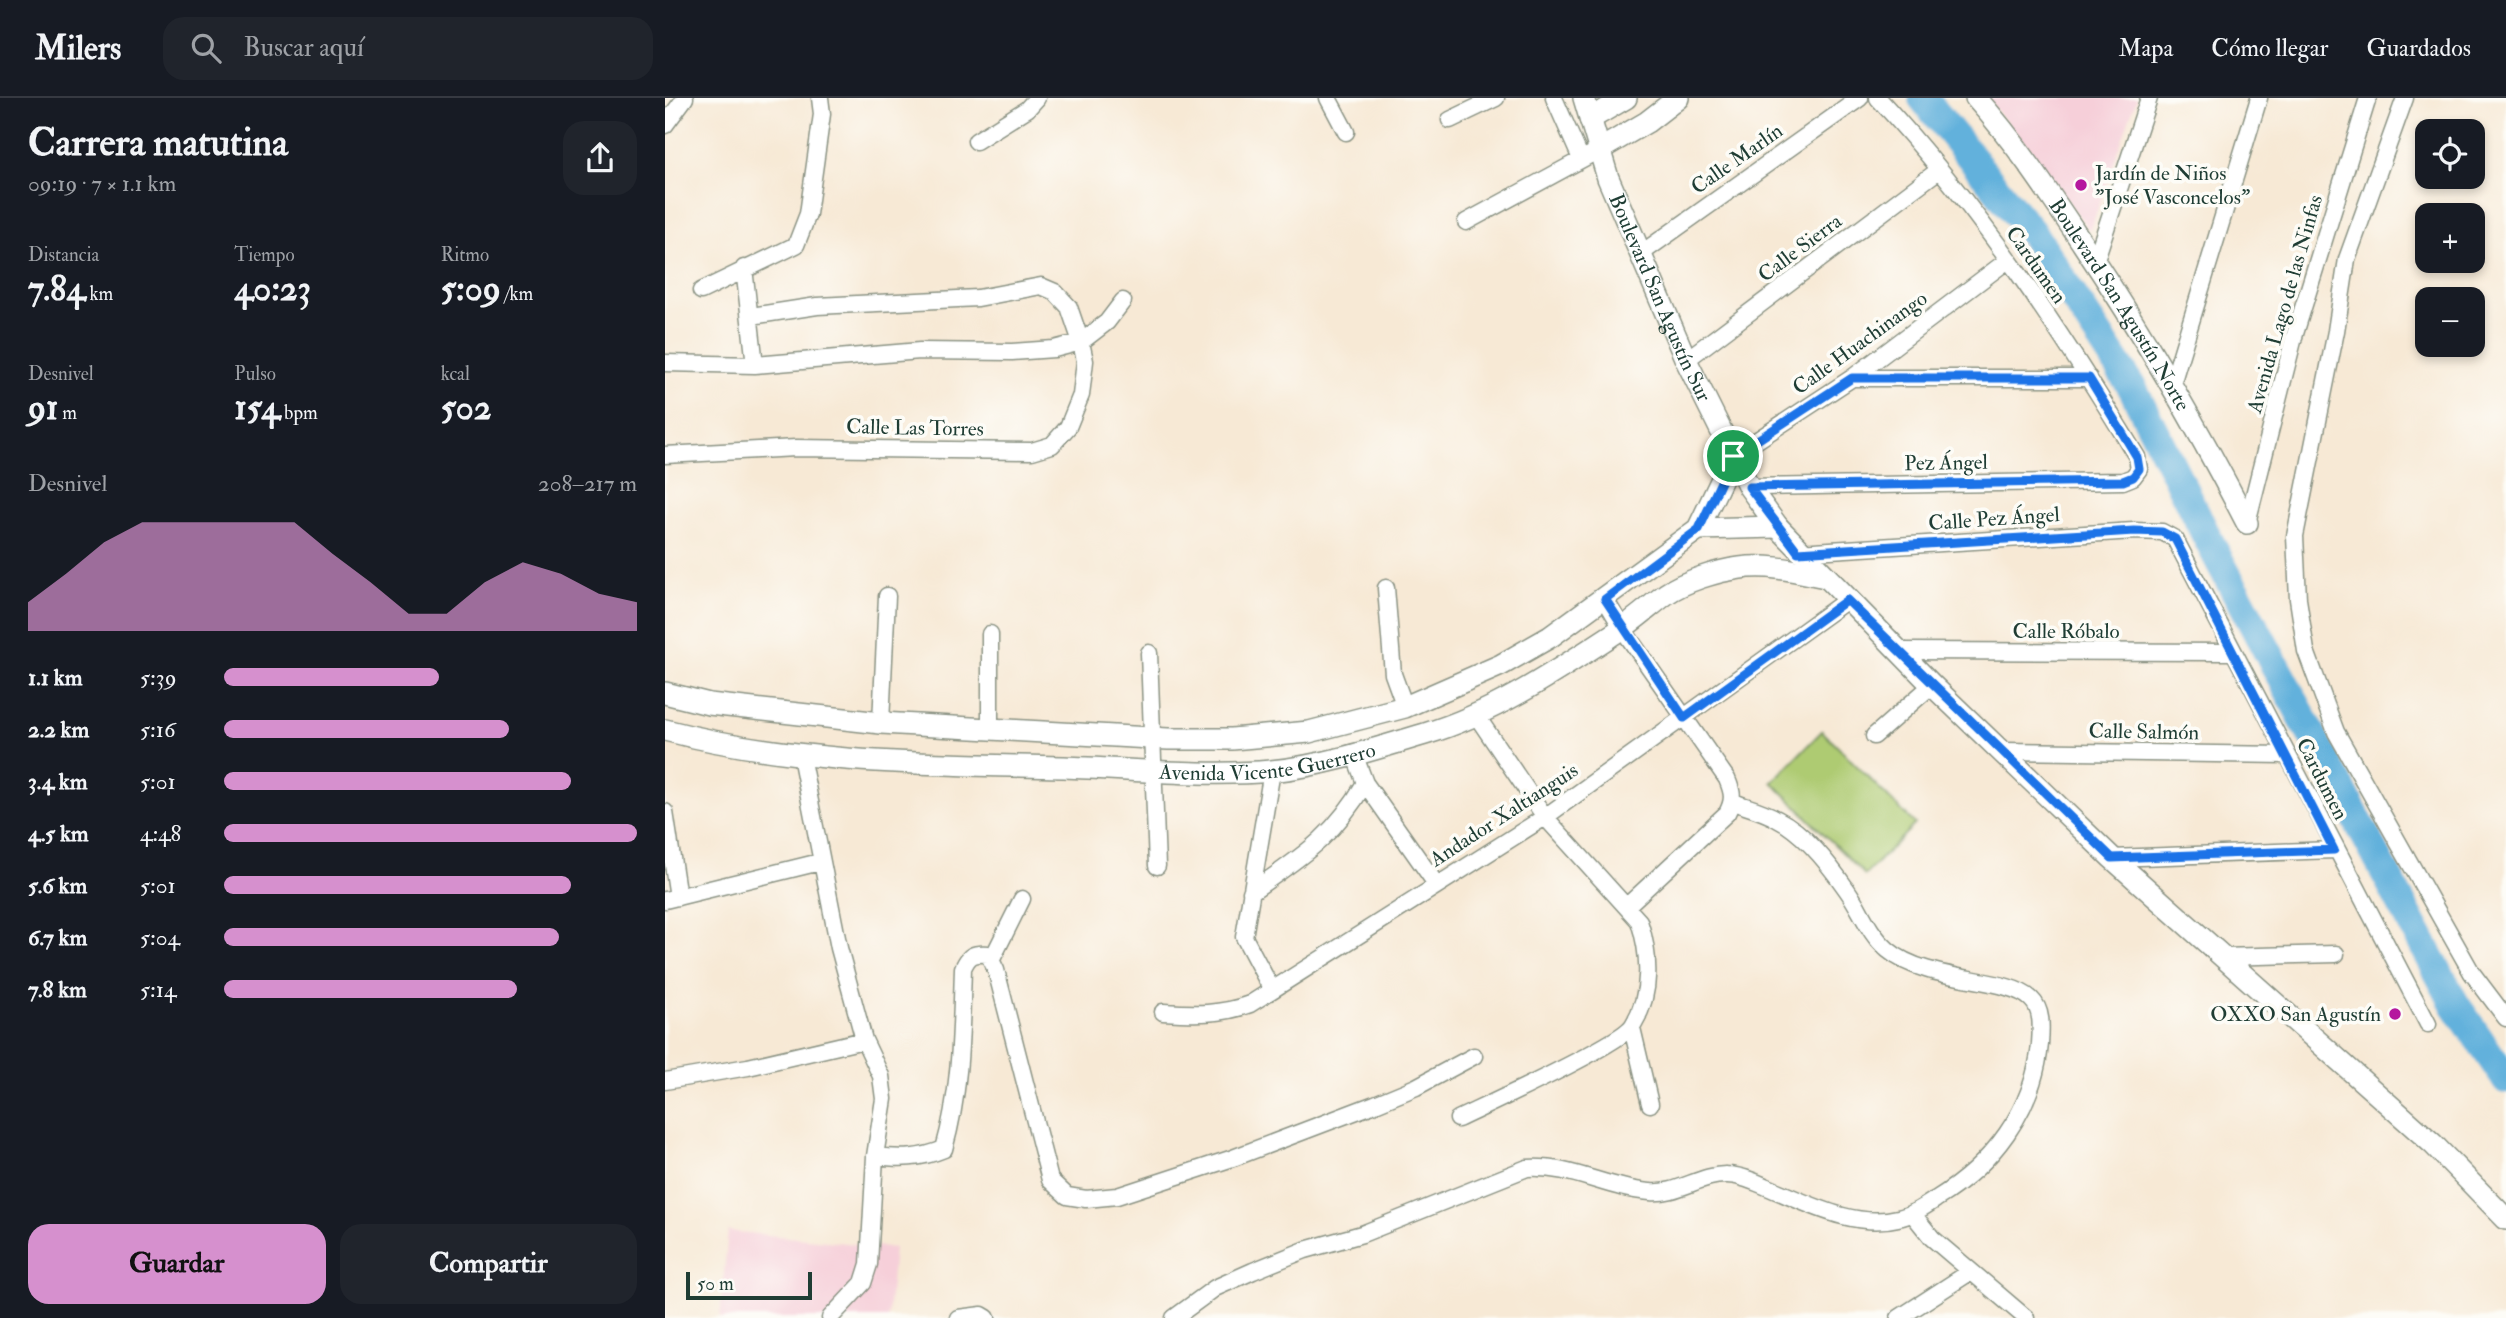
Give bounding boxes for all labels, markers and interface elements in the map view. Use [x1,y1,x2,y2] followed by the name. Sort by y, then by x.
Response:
[163,17,653,80] search box
[35,28,121,69] text: Milers
[187,29,225,67] icon: search
[243,32,364,64] text: Buscar aquí
[2118,33,2173,64] text: Mapa
[2211,33,2328,64] text: Cómo llegar
[2366,33,2471,64] text: Guardados
[1686,117,1788,201] street label: Calle Marlín
[28,119,288,167] text: Carrera matutina
[2415,119,2485,357] map controls
[2415,119,2485,189] button: locate
[563,121,637,195] button: share
[2094,160,2250,211] place label: Jardín de Niños "José Vasconcelos"
[28,169,176,198] text: 09:19 · 7 × 1.1 km
[2073,177,2089,193] marker: Jardín de Niños "José Vasconcelos"
[1603,189,1718,406] street label: Boulevard San Agustín Sur
[2241,192,2329,417] street label: Avenida Lago de las Ninfas
[2043,193,2197,416] street label: Boulevard San Agustín Norte
[2415,203,2485,273] button: +
[1753,208,1848,288] street label: Calle Sierra
[2000,221,2073,309] street label: Cardumen
[28,243,99,267] text: Distancia
[234,243,295,267] text: Tiempo
[441,243,489,267] text: Ritmo
[28,267,85,311] text: 7.84
[234,267,311,311] text: 40:23
[441,267,501,311] text: 5:09
[85,282,113,306] text: km
[501,282,533,306] text: /km
[1787,285,1933,401] street label: Calle Huachinango
[2415,287,2485,357] button: −
[28,362,94,386] text: Desnivel
[234,362,276,386] text: Pulso
[441,362,470,386] text: kcal
[28,386,58,430] text: 91
[234,386,280,430] text: 154
[441,386,491,430] text: 502
[58,401,77,425] text: m
[280,401,318,425] text: bpm
[846,413,984,443] street label: Calle Las Torres
[1703,426,1763,486] pin
[1714,437,1752,475] icon: arrive
[1904,449,1989,477] street label: Pez Ángel
[28,469,107,498] text: Desnivel
[538,469,637,498] text: 208–217 m
[1927,501,2061,537] street label: Calle Pez Ángel
[2012,618,2120,645] street label: Calle Róbalo
[28,663,83,692] text: 1.1 km
[140,663,176,692] text: 5:39
[28,715,89,744] text: 2.2 km
[140,715,176,744] text: 5:16
[2088,718,2200,746] street label: Calle Salmón
[2290,733,2354,825] street label: Cardumen
[1158,736,1378,787] street label: Avenida Vicente Guerrero
[1424,757,1583,874] street label: Andador Xaltianguis
[28,767,88,796] text: 3.4 km
[140,767,176,796] text: 5:01
[28,819,89,848] text: 4.5 km
[140,819,181,848] text: 4:48
[28,871,87,900] text: 5.6 km
[140,871,176,900] text: 5:01
[28,923,87,952] text: 6.7 km
[140,923,180,952] text: 5:04
[28,975,87,1004] text: 7.8 km
[140,975,176,1004] text: 5:14
[2210,1001,2381,1028] place label: OXXO San Agustín
[2387,1006,2403,1022] marker: OXXO San Agustín
[28,1224,326,1304] button: Guardar
[340,1224,637,1304] button: Compartir
[686,1269,812,1301] scale bar
[697,1272,734,1296] text: 50 m

